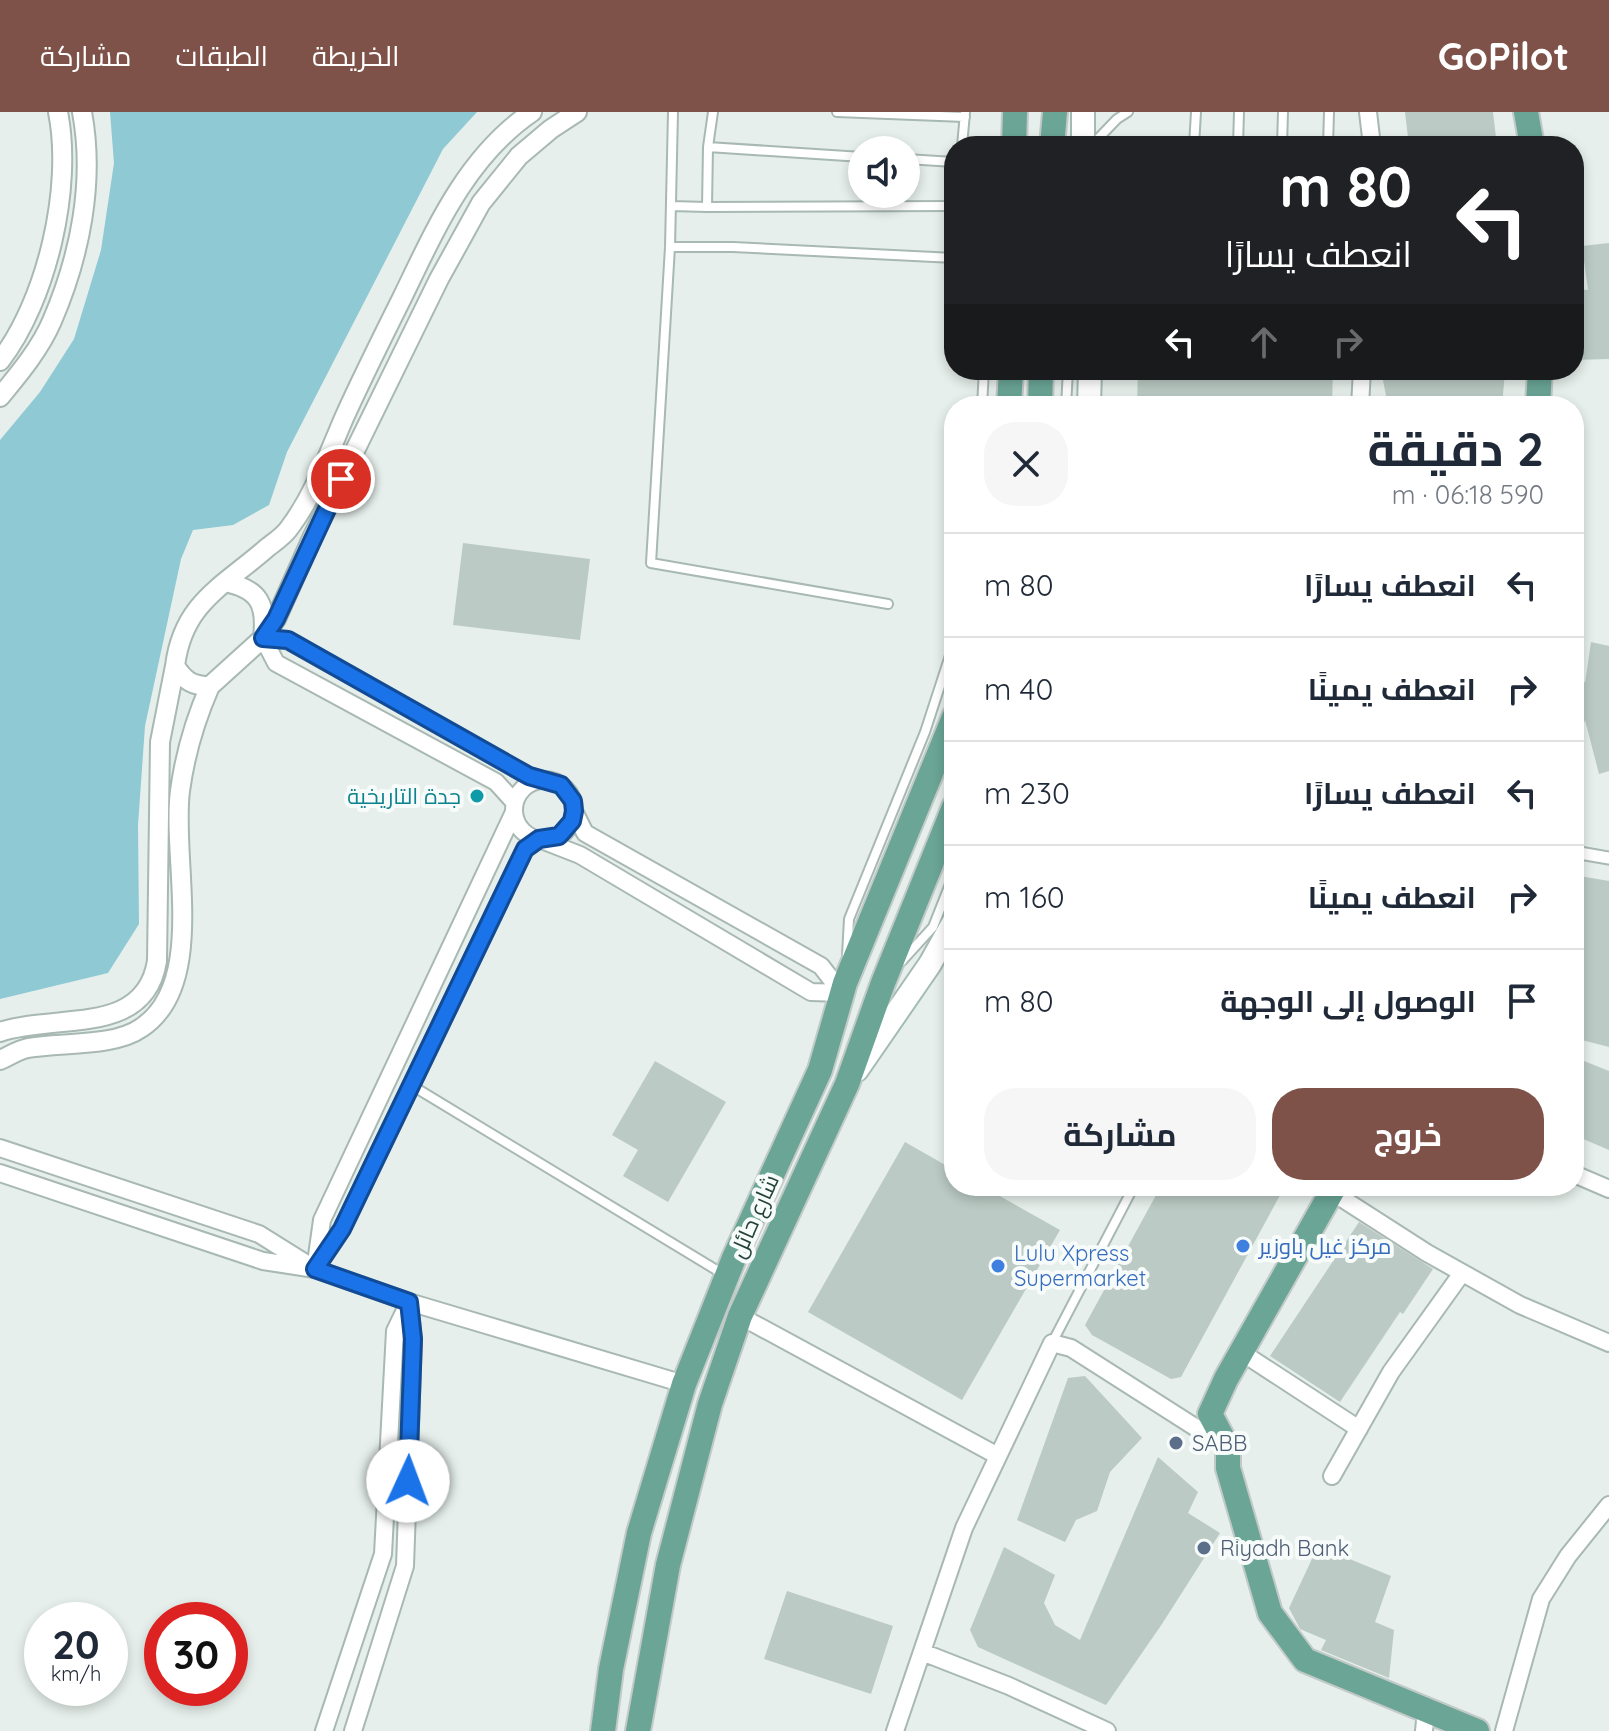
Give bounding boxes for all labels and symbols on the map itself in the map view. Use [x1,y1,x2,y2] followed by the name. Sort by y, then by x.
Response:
[307,445,375,513] pin
[347,782,461,810] place label: جدة التاريخية
[468,787,486,805] marker: جدة التاريخية
[723,1170,786,1263] street label: شارع حائل
[1257,1232,1391,1260] place label: مركز غيل باوزير
[1234,1237,1252,1255] marker: مركز غيل باوزير
[1014,1239,1146,1292] place label: Lulu Xpress Supermarket
[989,1257,1007,1275] marker: Lulu Xpress Supermarket
[1192,1429,1247,1457] place label: SABB
[1167,1434,1185,1452] marker: SABB
[366,1439,450,1523] position arrow
[1220,1534,1349,1562] place label: Riyadh Bank
[1195,1539,1213,1557] marker: Riyadh Bank
[144,1602,248,1706] speed limit sign: 30

